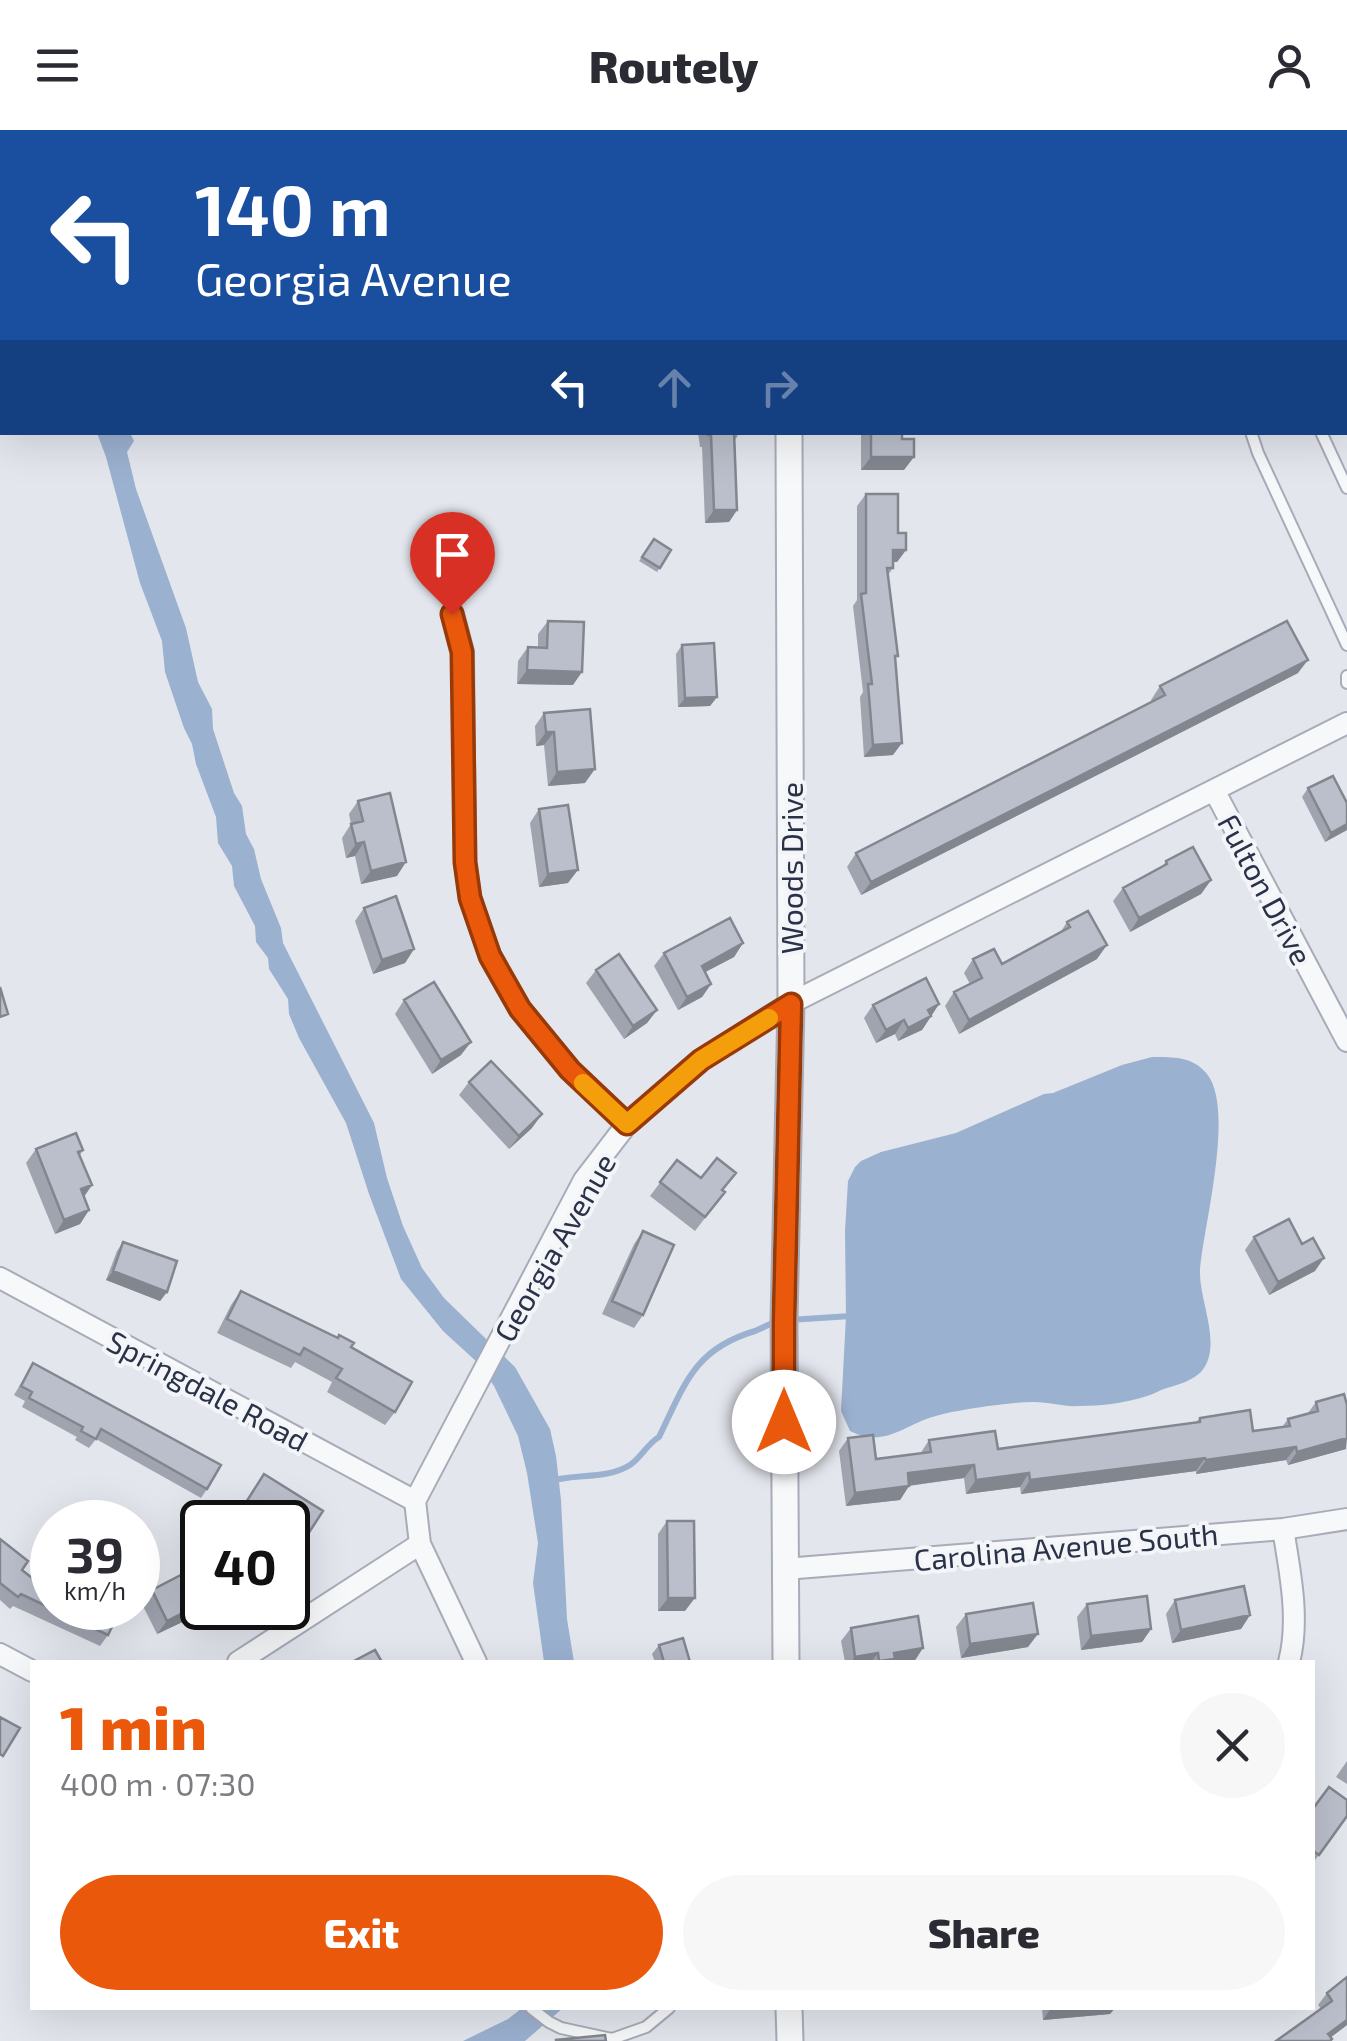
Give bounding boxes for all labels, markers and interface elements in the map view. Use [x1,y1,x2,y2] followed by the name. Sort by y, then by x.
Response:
[30,38,85,93] icon: menu
[589,38,758,92] text: Routely
[1262,38,1317,93] icon: person
[195,166,391,250] text: 140 m
[30,170,160,300] icon: left
[195,251,512,305] text: Georgia Avenue
[542,360,597,415] icon: left
[647,360,702,415] icon: ahead
[752,360,807,415] icon: right
[410,512,495,615] pin
[425,527,480,582] icon: arrive
[773,782,809,954] street label: Woods Drive
[1211,808,1321,970] street label: Fulton Drive
[486,1147,622,1347] street label: Georgia Avenue
[101,1322,315,1458] street label: Springdale Road
[732,1370,836,1474] position arrow
[180,1500,310,1630] speed limit sign: 40
[912,1515,1220,1577] street label: Carolina Avenue South
[66,1523,124,1583] text: 39
[64,1575,126,1605] text: km/h
[60,1690,207,1762] text: 1 min
[1180,1693,1285,1798] button: close
[60,1764,256,1802] text: 400 m · 07:30
[60,1875,663,1990] button: Exit
[683,1875,1285,1990] button: Share

